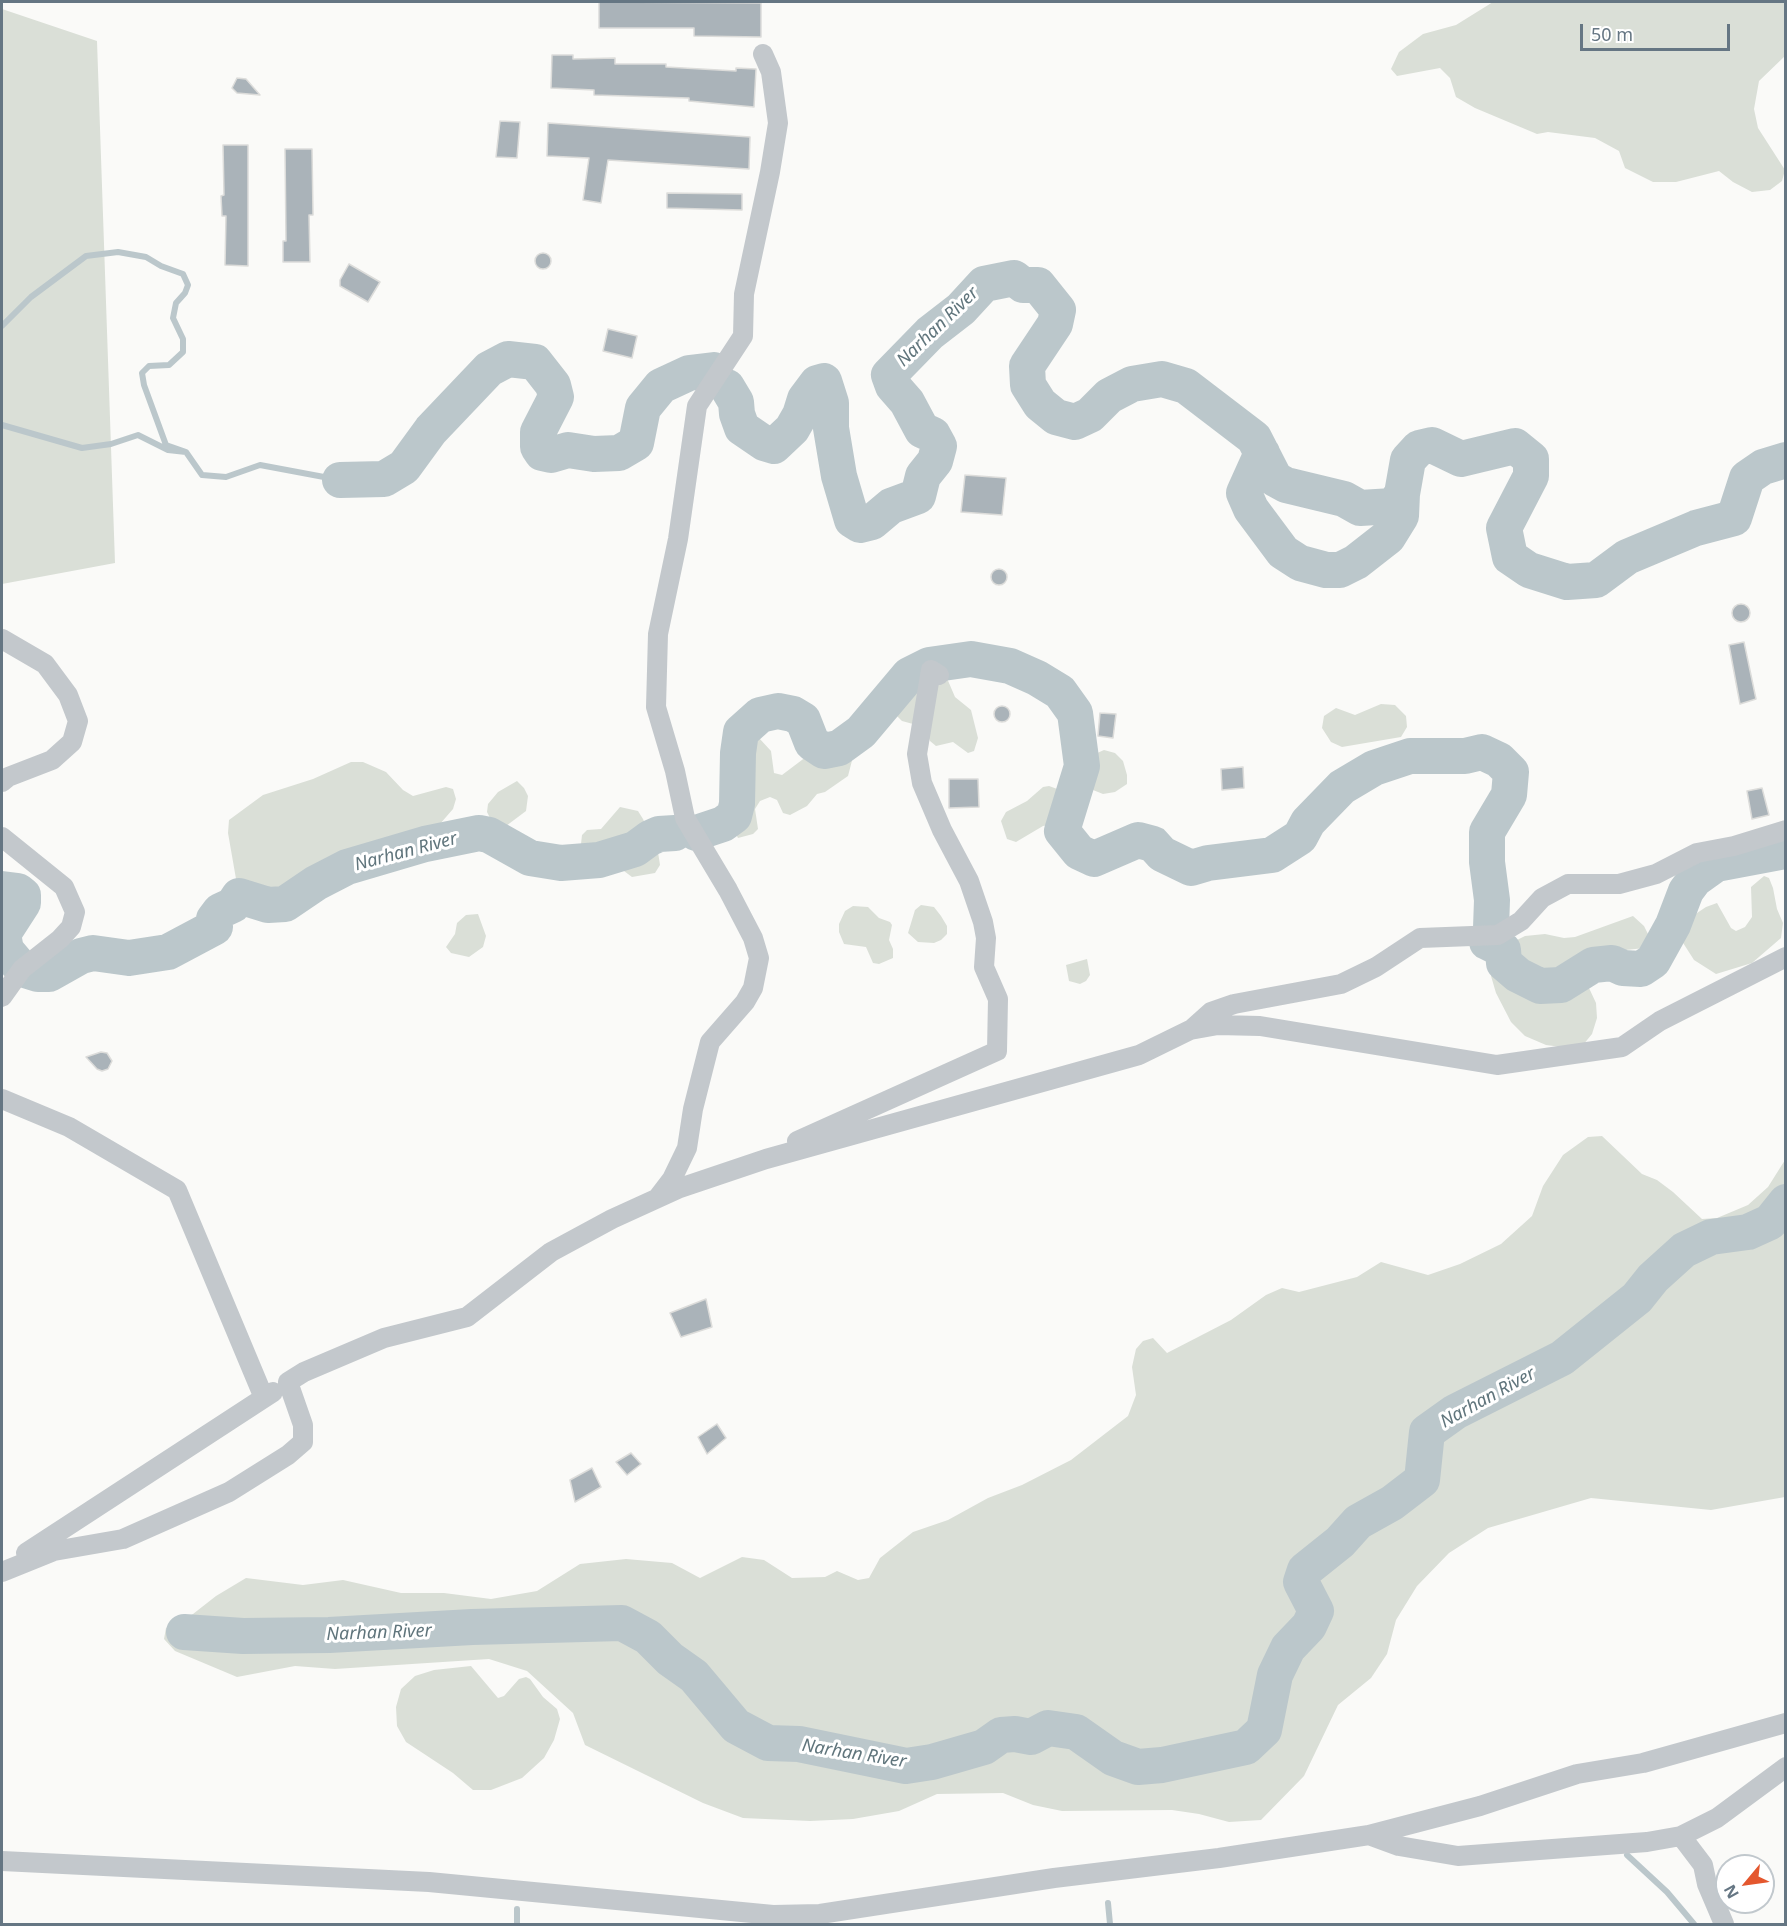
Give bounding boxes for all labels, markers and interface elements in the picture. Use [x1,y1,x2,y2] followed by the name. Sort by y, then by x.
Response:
[1583,12,1733,50] scale bar
[1591,22,1633,46] text: 50 m
[893,283,983,371] water label: Narhan River
[352,828,460,876] water label: Narhan River
[1437,1363,1539,1433] water label: Narhan River
[326,1620,432,1646] water label: Narhan River
[800,1735,908,1773] water label: Narhan River
[1715,1854,1775,1914] north arrow
[1718,1881,1744,1903] text: N

